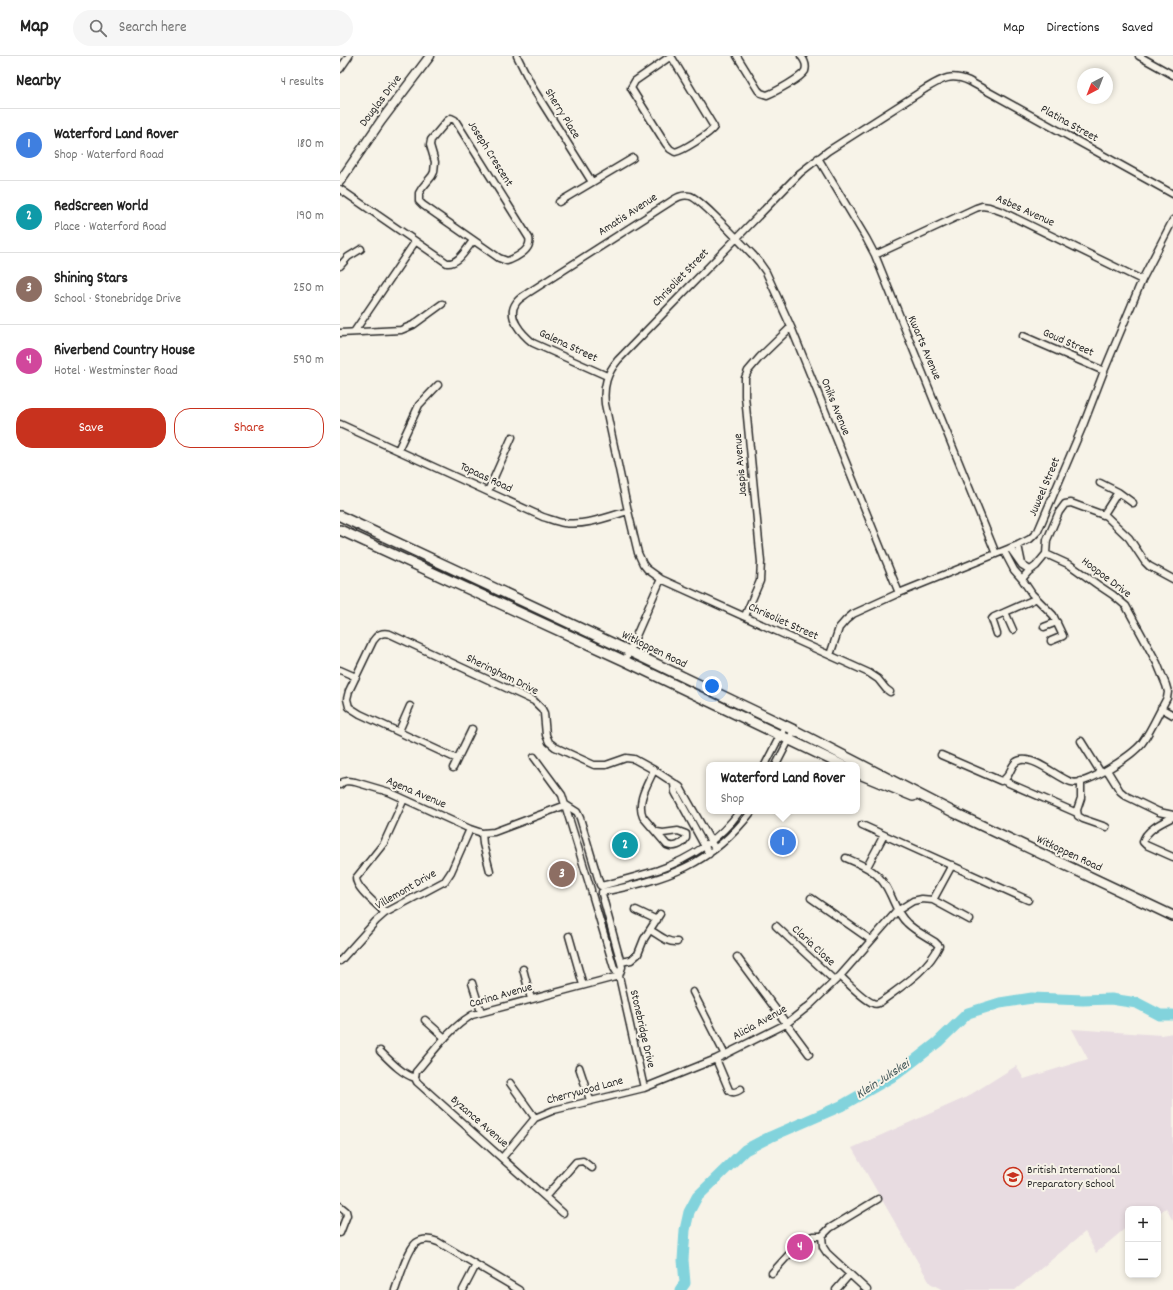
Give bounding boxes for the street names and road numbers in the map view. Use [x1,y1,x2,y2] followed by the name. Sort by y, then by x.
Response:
[356,71,406,131] street label: Douglas Drive
[540,85,584,143] street label: Sherry Place
[1037,101,1101,147] street label: Platina Street
[463,118,517,191] street label: Joseph Crescent
[595,189,661,241] street label: Amatis Avenue
[993,190,1057,232] street label: Asbes Avenue
[649,245,714,311] street label: Chrisoliet Street
[903,313,945,383] street label: Kwarts Avenue
[536,325,601,367] street label: Galena Street
[1040,325,1097,362] street label: Goud Street
[816,376,854,438] street label: Oniks Avenue
[730,433,752,497] street label: Jaspis Avenue
[1025,454,1065,519] street label: Juweel Street
[457,458,515,498] street label: Topaas Road
[1077,554,1135,602] street label: Hoopoe Drive
[745,599,821,645] street label: Chrisoliet Street
[618,627,690,673] street label: Witkoppen Road
[463,650,541,700] street label: Sheringham Drive
[383,773,449,813] street label: Agena Avenue
[1033,831,1105,877] street label: Witkoppen Road
[372,866,440,914] street label: Villemont Drive
[787,921,839,971] street label: Claria Close
[467,979,535,1013] street label: Carina Avenue
[625,988,659,1070] street label: Stonebridge Drive
[730,1001,790,1045] street label: Alicia Avenue
[545,1073,625,1109] street label: Cherrywood Lane
[446,1092,512,1152] street label: Byzance Avenue

